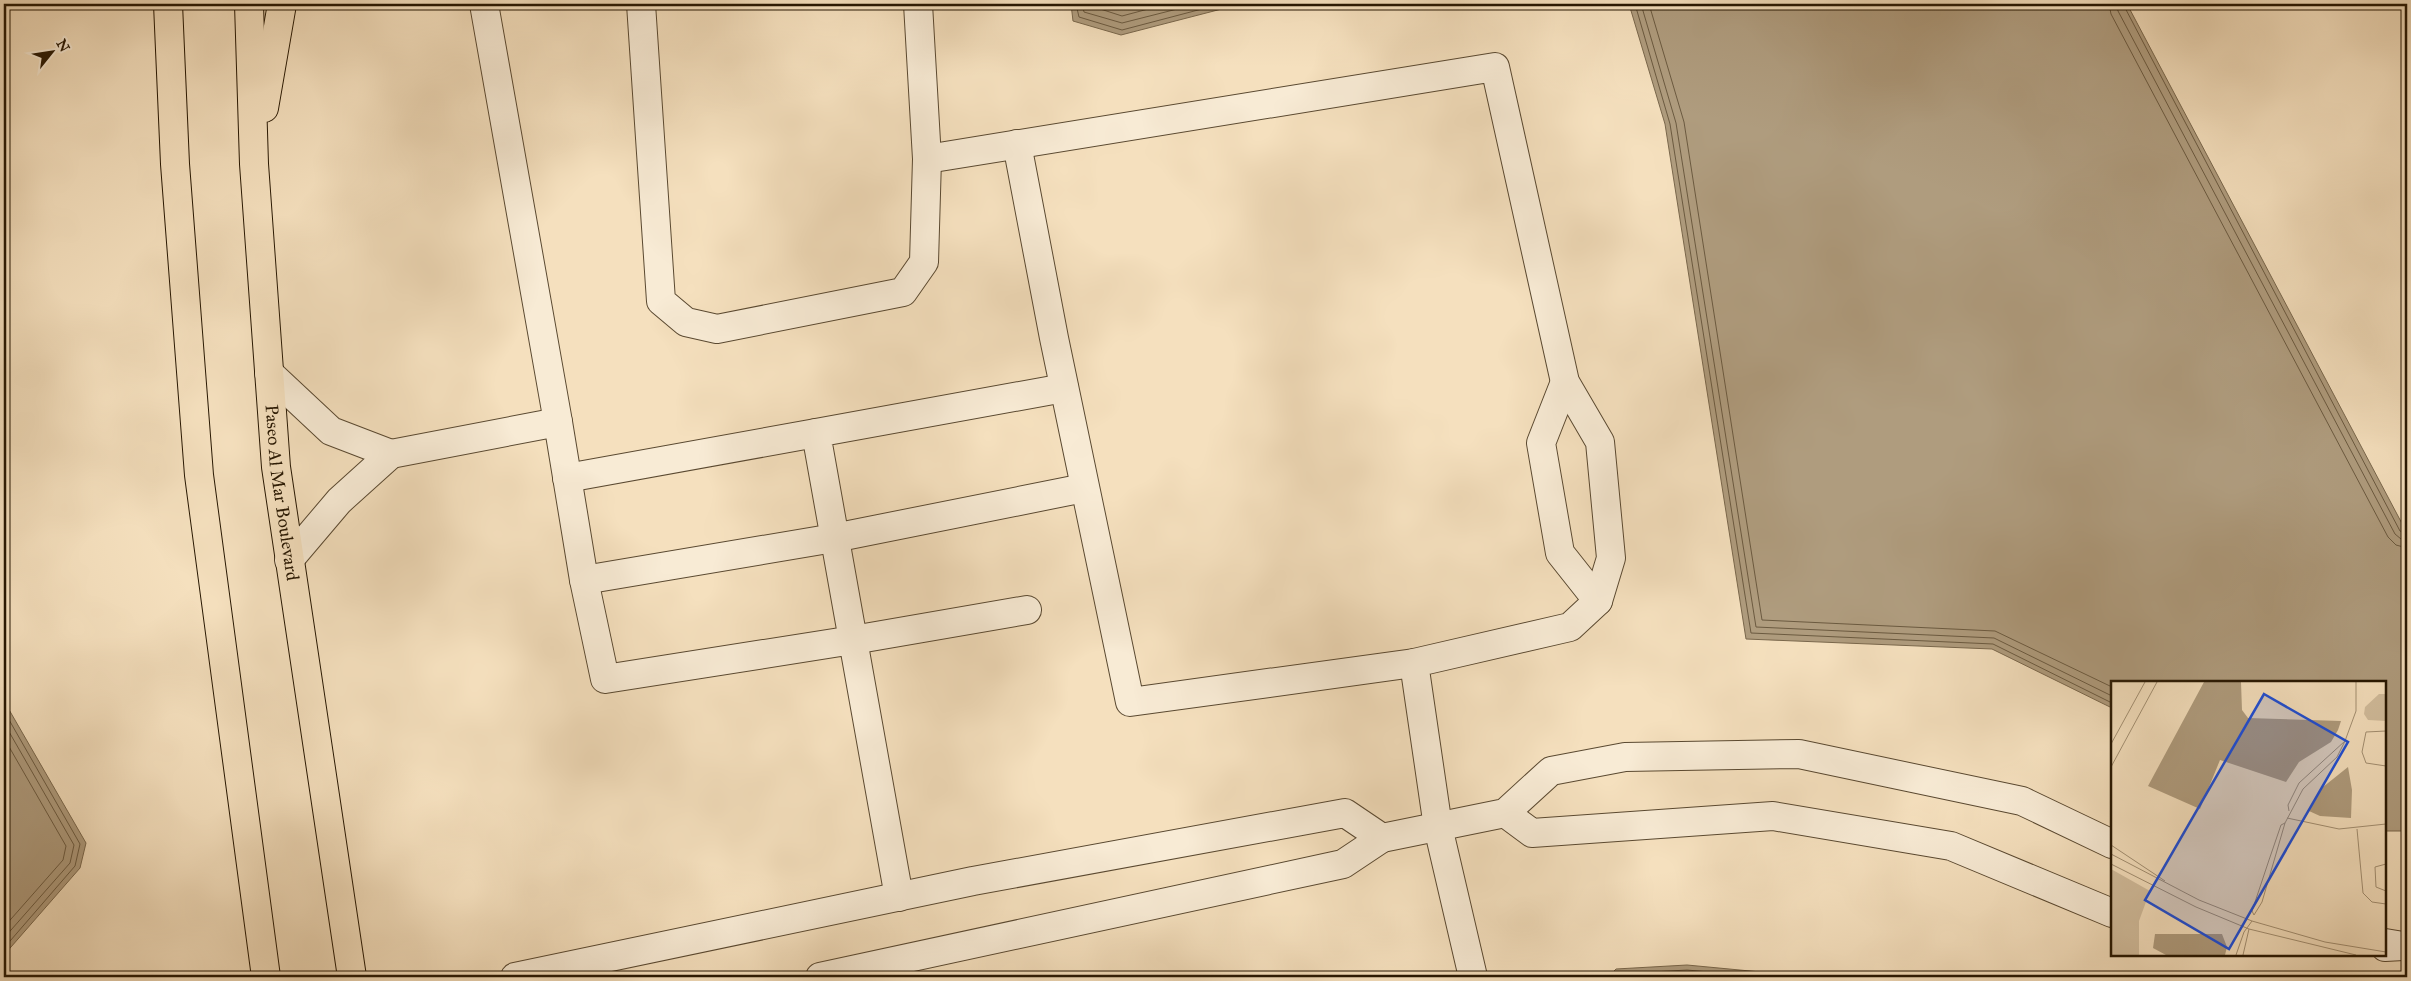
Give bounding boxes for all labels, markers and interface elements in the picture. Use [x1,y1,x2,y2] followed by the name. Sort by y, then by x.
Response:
[28,28,78,78] north arrow
[52,36,73,55] text: N
[260,404,304,582] street label: Paseo Al Mar Boulevard
[2111,681,2386,956] inset map

